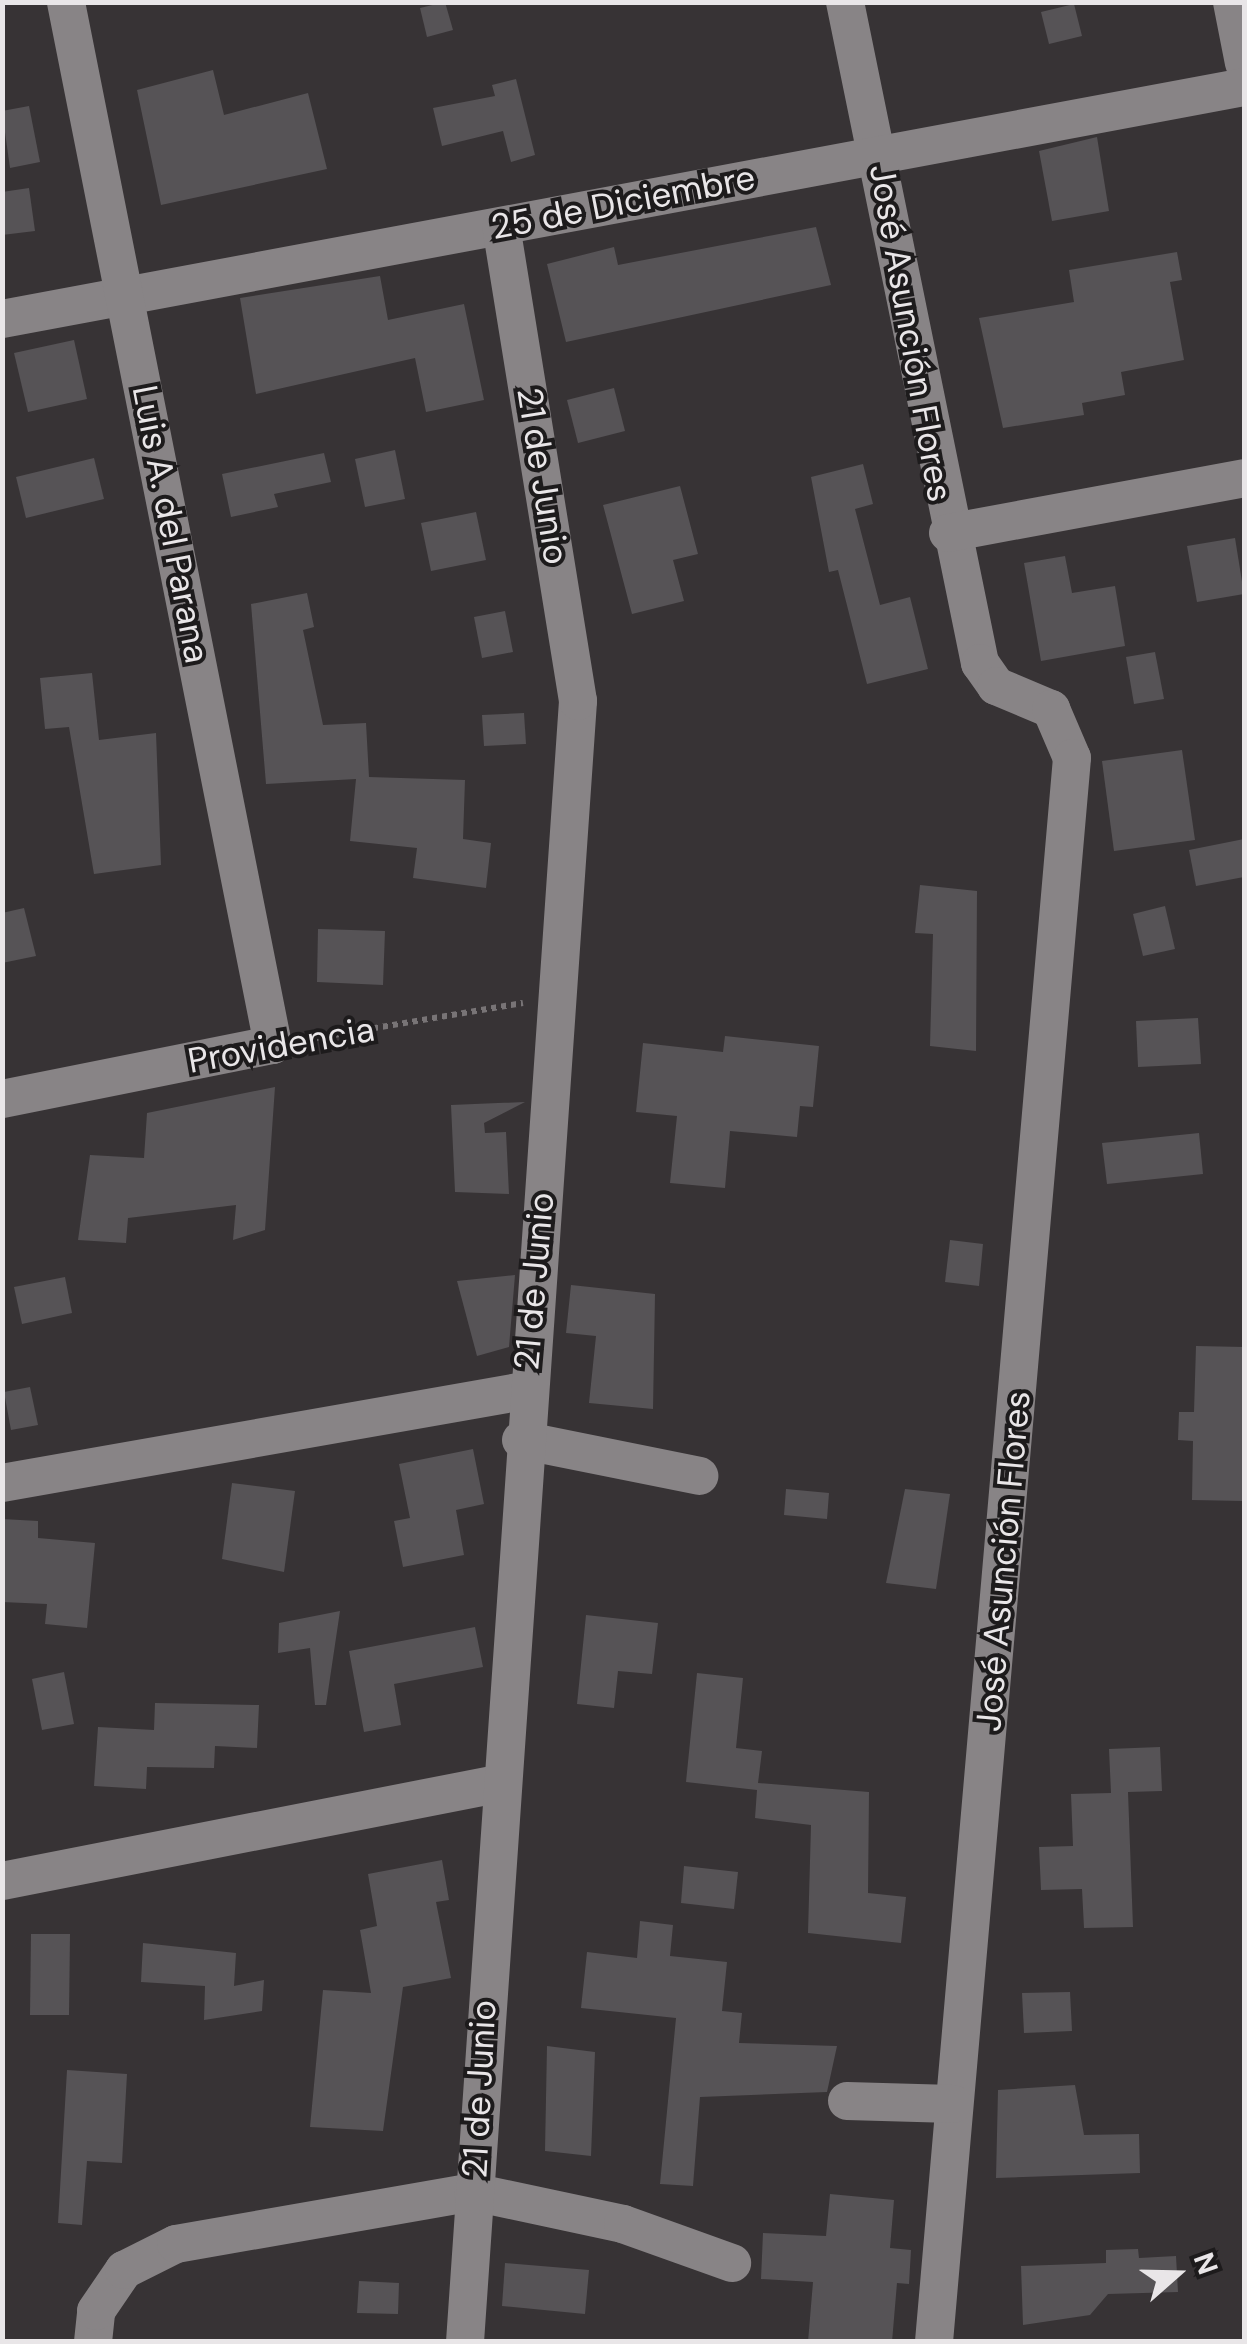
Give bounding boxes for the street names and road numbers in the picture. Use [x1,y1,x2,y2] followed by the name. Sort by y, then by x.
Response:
[487,156,759,248] street label: 25 de Diciembre
[861,161,961,505] street label: José Asunción Flores
[123,382,219,666] street label: Luis A. del Parana
[508,385,578,567] street label: 21 de Junio
[184,1008,378,1082] street label: Providencia
[505,1190,563,1372] street label: 21 de Junio
[967,1389,1039,1733] street label: José Asunción Flores
[453,1999,505,2179] street label: 21 de Junio

